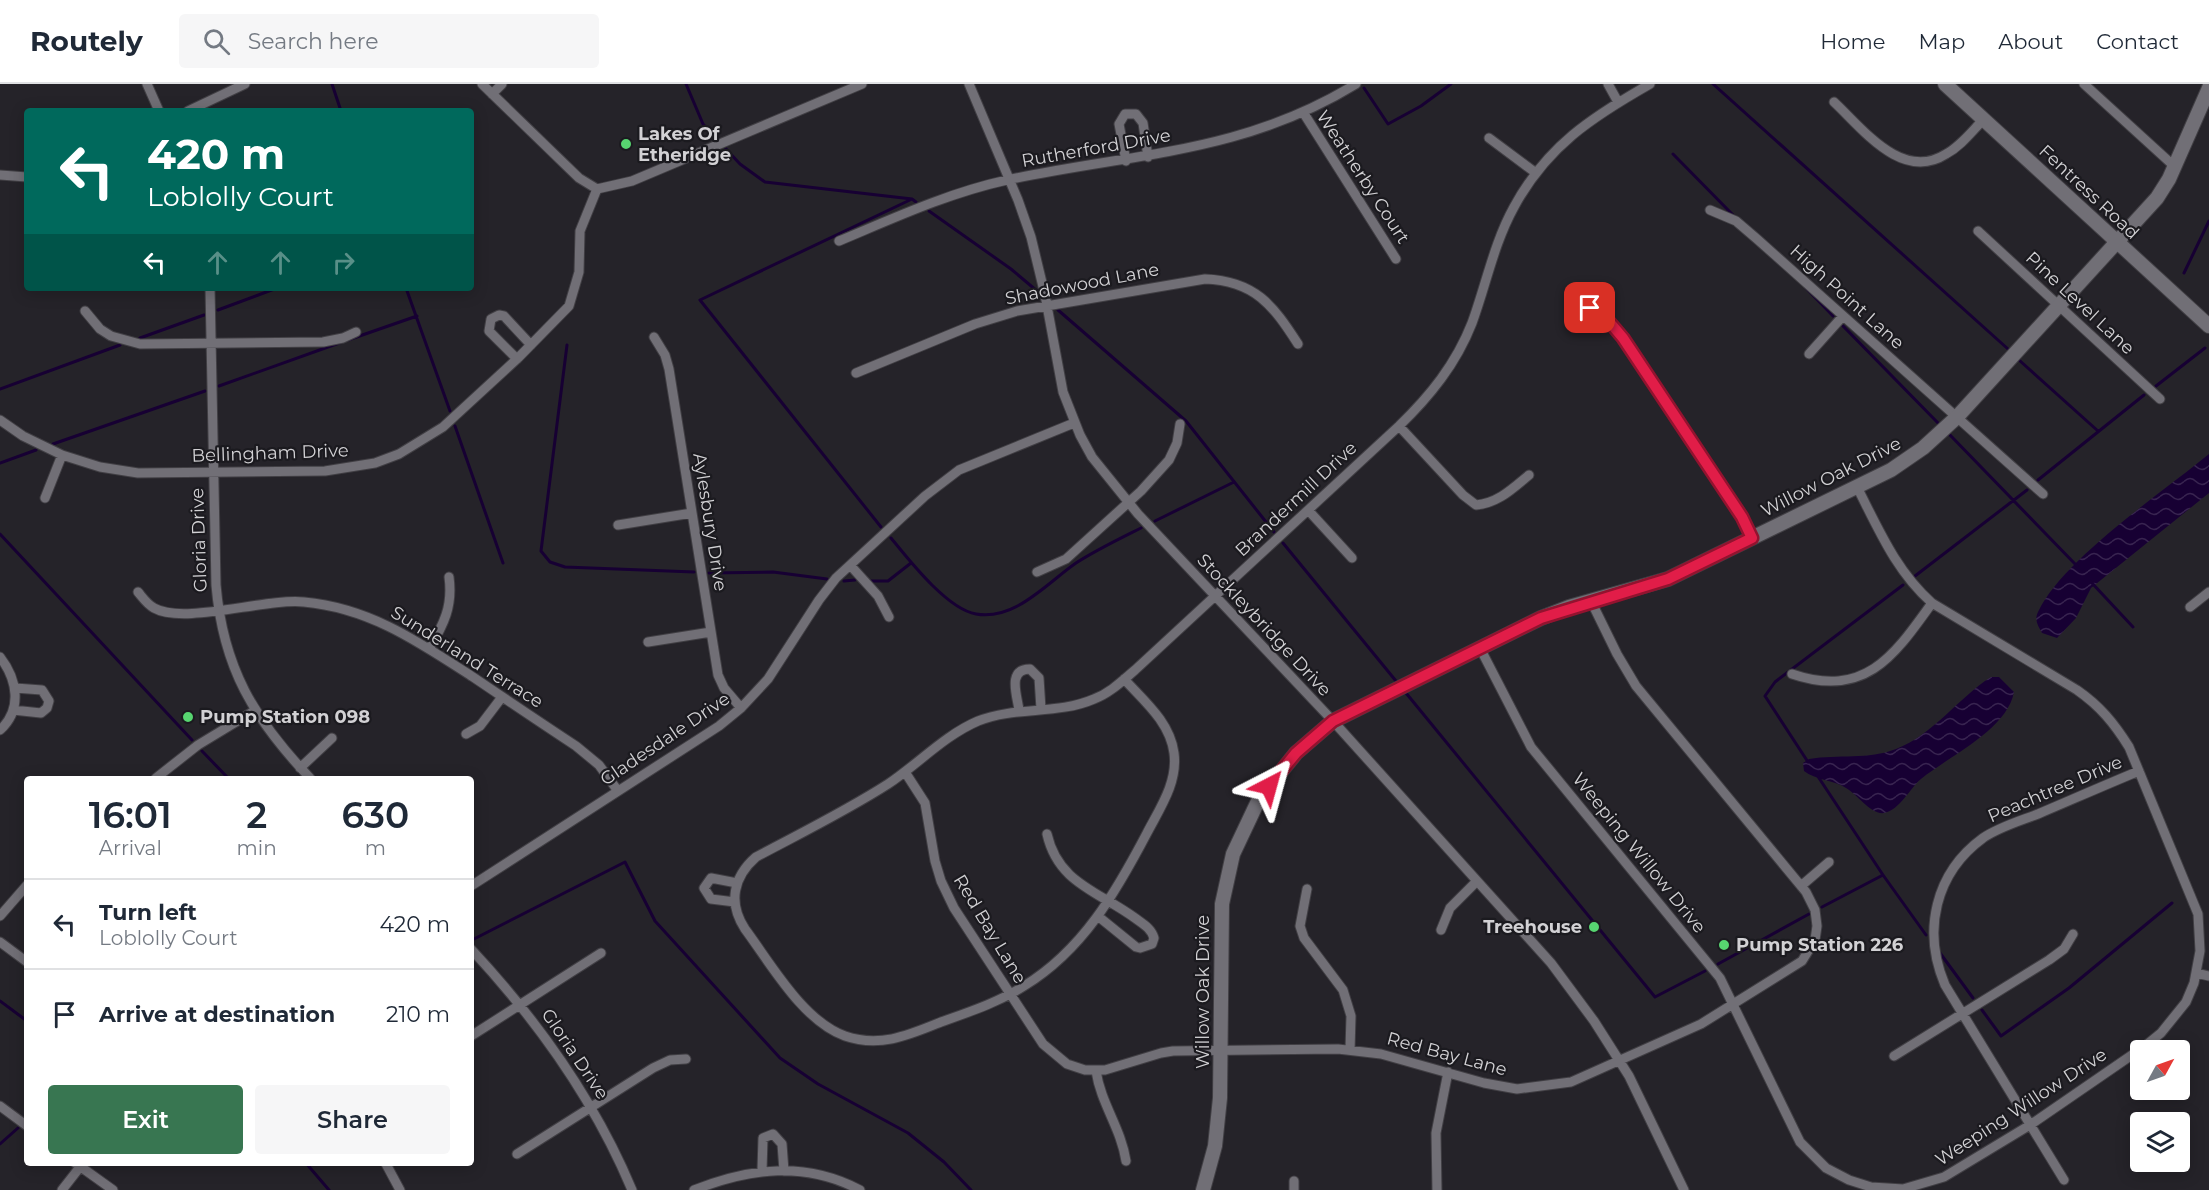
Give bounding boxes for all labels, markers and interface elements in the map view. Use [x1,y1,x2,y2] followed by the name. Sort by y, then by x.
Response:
[179,14,599,68] search box
[30,24,143,58] text: Routely
[200,25,233,58] icon: search
[248,28,379,55] text: Search here
[1820,29,1885,54] text: Home
[1918,29,1965,54] text: Map
[1998,29,2063,54] text: About
[2096,29,2179,54] text: Contact
[1312,106,1414,248] street label: Weatherby Court
[638,123,731,166] place label: Lakes Of Etheridge
[1020,124,1172,172] street label: Rutherford Drive
[147,128,285,180] text: 420 m
[48,132,126,210] icon: left
[619,137,633,151] marker: Lakes Of Etheridge
[2034,140,2144,244] street label: Fentress Road
[147,180,334,213] text: Loblolly Court
[1785,240,1909,354] street label: High Point Lane
[138,246,171,279] icon: left
[201,246,234,279] icon: ahead
[264,246,297,279] icon: ahead
[327,246,360,279] icon: right
[2021,247,2139,359] street label: Pine Level Lane
[1003,258,1161,310] street label: Shadowood Lane
[1564,282,1615,333] pin
[1573,291,1606,324] icon: arrive
[1757,432,1905,522] street label: Willow Oak Drive
[1231,437,1362,561] street label: Brandermill Drive
[191,439,349,467] street label: Bellingham Drive
[688,451,732,593] street label: Aylesbury Drive
[186,487,212,593] street label: Gloria Drive
[1192,549,1336,701] street label: Stockleybridge Drive
[387,601,547,713] street label: Sunderland Terrace
[596,687,734,791] street label: Gladesdale Drive
[200,706,370,728] place label: Pump Station 098
[181,710,195,724] marker: Pump Station 098
[1984,751,2126,827] street label: Peachtree Drive
[1237,754,1301,818] position arrow
[1568,768,1711,938] street label: Weeping Willow Drive
[89,793,172,837] text: 16:01
[246,793,267,837] text: 2
[341,793,409,837] text: 630
[99,836,162,860] text: Arrival
[237,836,277,860] text: min
[365,836,386,860] text: m
[949,870,1031,988] street label: Red Bay Lane
[99,899,197,926] text: Turn left
[48,908,81,941] icon: left
[379,911,450,938] text: 420 m
[1192,915,1214,1069] street label: Willow Oak Drive
[1483,916,1582,938] place label: Treehouse
[1587,920,1601,934] marker: Treehouse
[99,926,238,950] text: Loblolly Court
[1736,934,1904,956] place label: Pump Station 226
[1717,938,1731,952] marker: Pump Station 226
[48,998,81,1031] icon: arrive
[99,1001,335,1028] text: Arrive at destination
[386,1001,450,1028] text: 210 m
[537,1005,613,1104] street label: Gloria Drive
[1385,1027,1510,1081] street label: Red Bay Lane
[2130,1040,2190,1100] north arrow
[2130,1040,2190,1172] map controls
[1931,1043,2111,1171] street label: Weeping Willow Drive
[48,1085,243,1154] button: Exit
[255,1085,450,1154] button: Share
[2130,1112,2190,1172] button: layers

